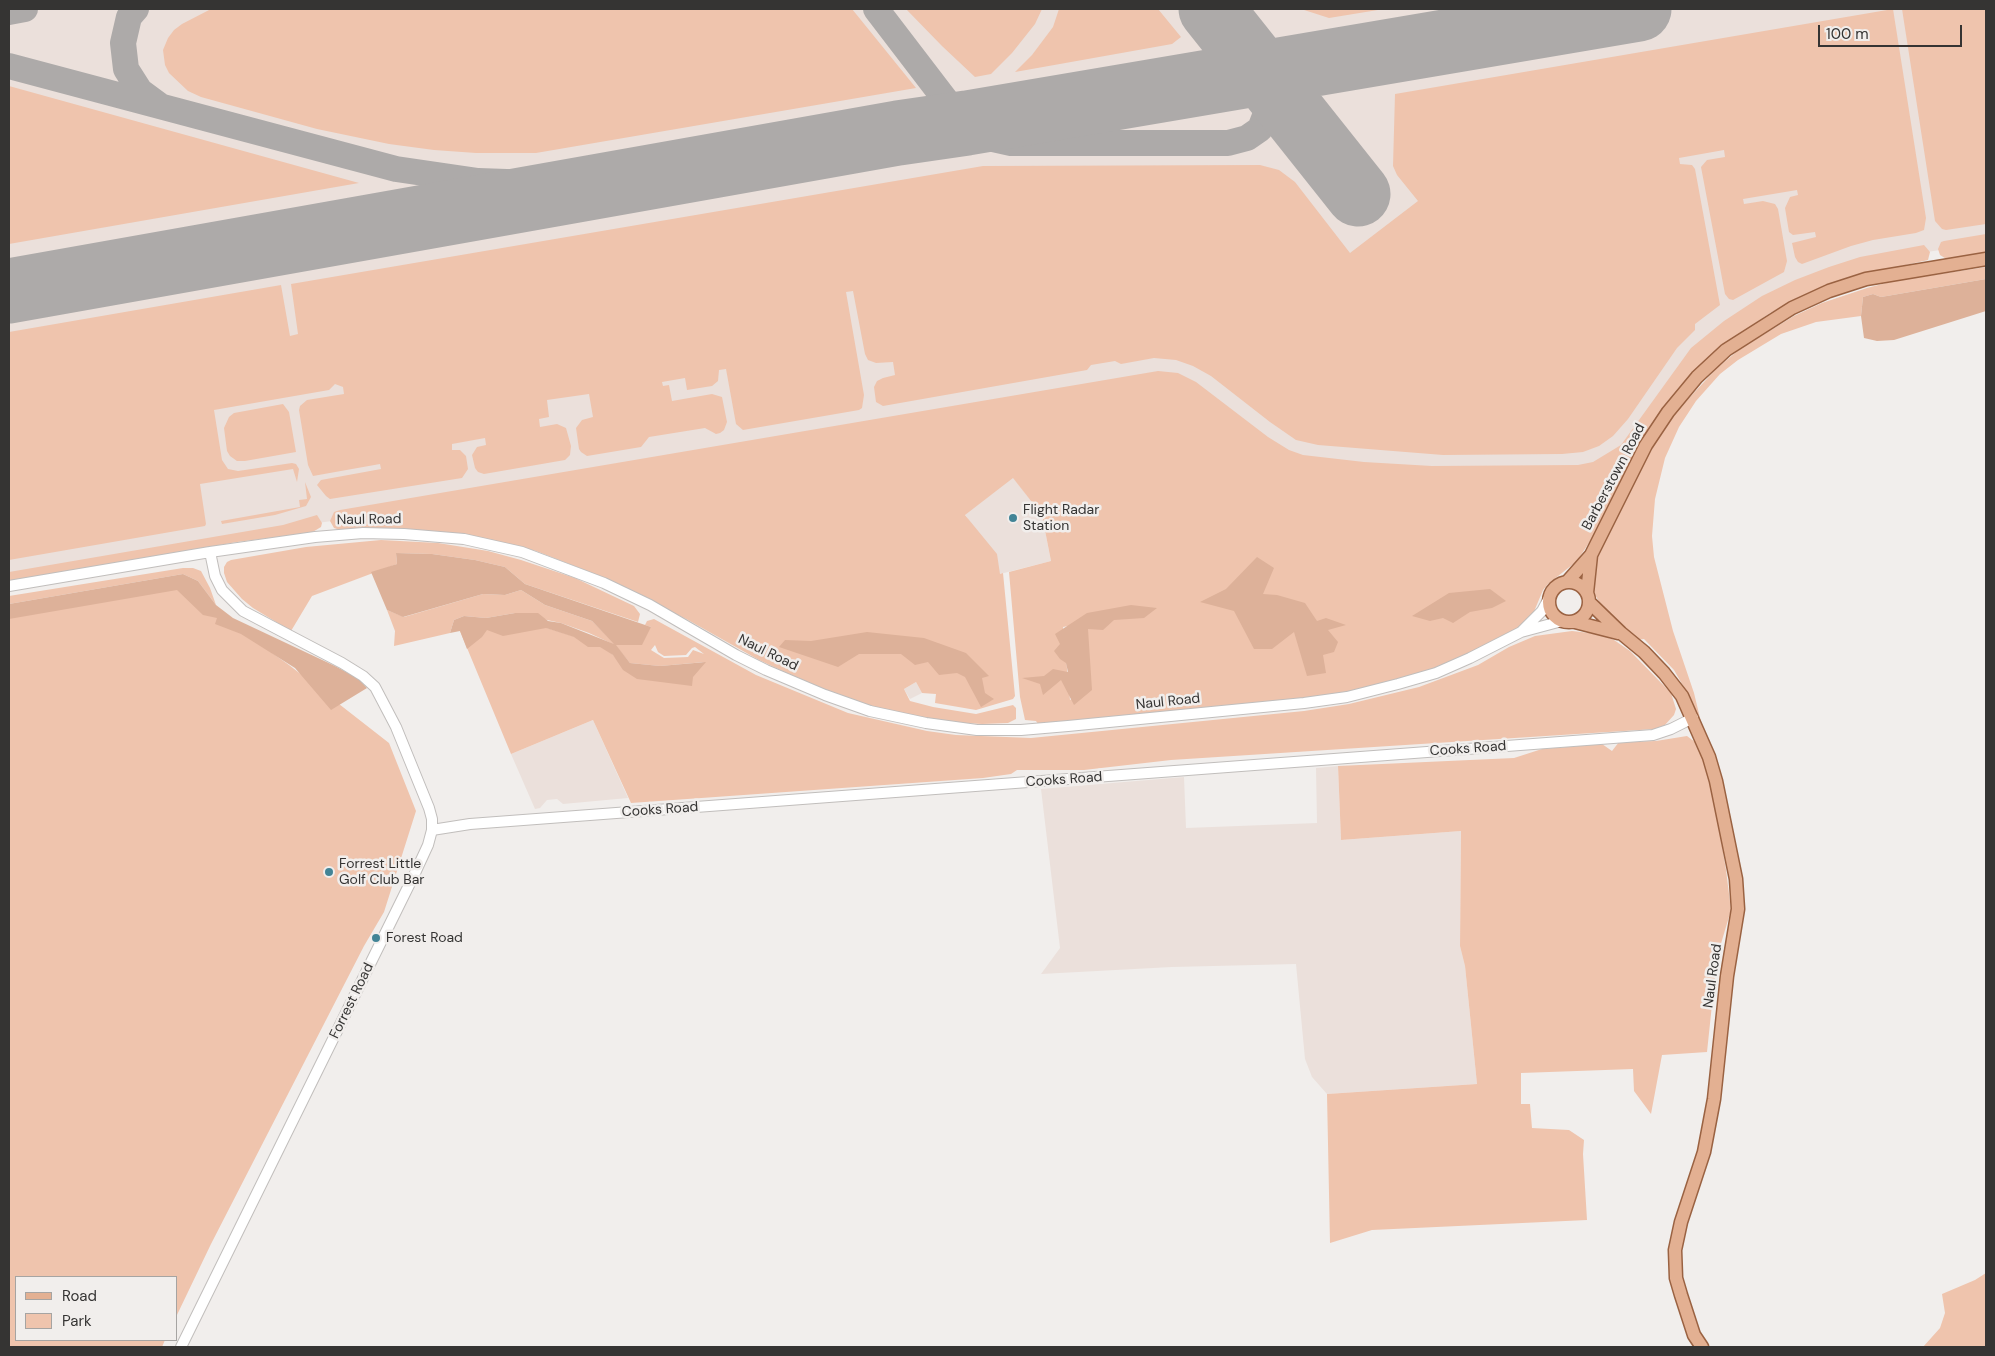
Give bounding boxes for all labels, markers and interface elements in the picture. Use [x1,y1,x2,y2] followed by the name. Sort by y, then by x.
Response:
[1820,15,1964,47] scale bar
[1826,24,1869,44] text: 100 m
[1579,421,1649,533] street label: Barberstown Road
[1023,502,1099,534] place label: Flight Radar Station
[336,511,402,529] street label: Naul Road
[1007,512,1019,524] marker: Flight Radar Station
[735,631,801,675] street label: Naul Road
[1135,690,1201,714] street label: Naul Road
[1429,738,1507,760] street label: Cooks Road
[1025,769,1103,791] street label: Cooks Road
[621,799,699,821] street label: Cooks Road
[339,856,424,889] place label: Forrest Little Golf Club Bar
[323,866,335,878] marker: Forrest Little Golf Club Bar
[386,930,463,946] place label: Forest Road
[370,932,382,944] marker: Forest Road
[1700,943,1726,1009] street label: Naul Road
[326,960,378,1042] street label: Forrest Road
[15,1276,178,1341] legend
[62,1286,97,1306] text: Road
[62,1311,92,1331] text: Park

